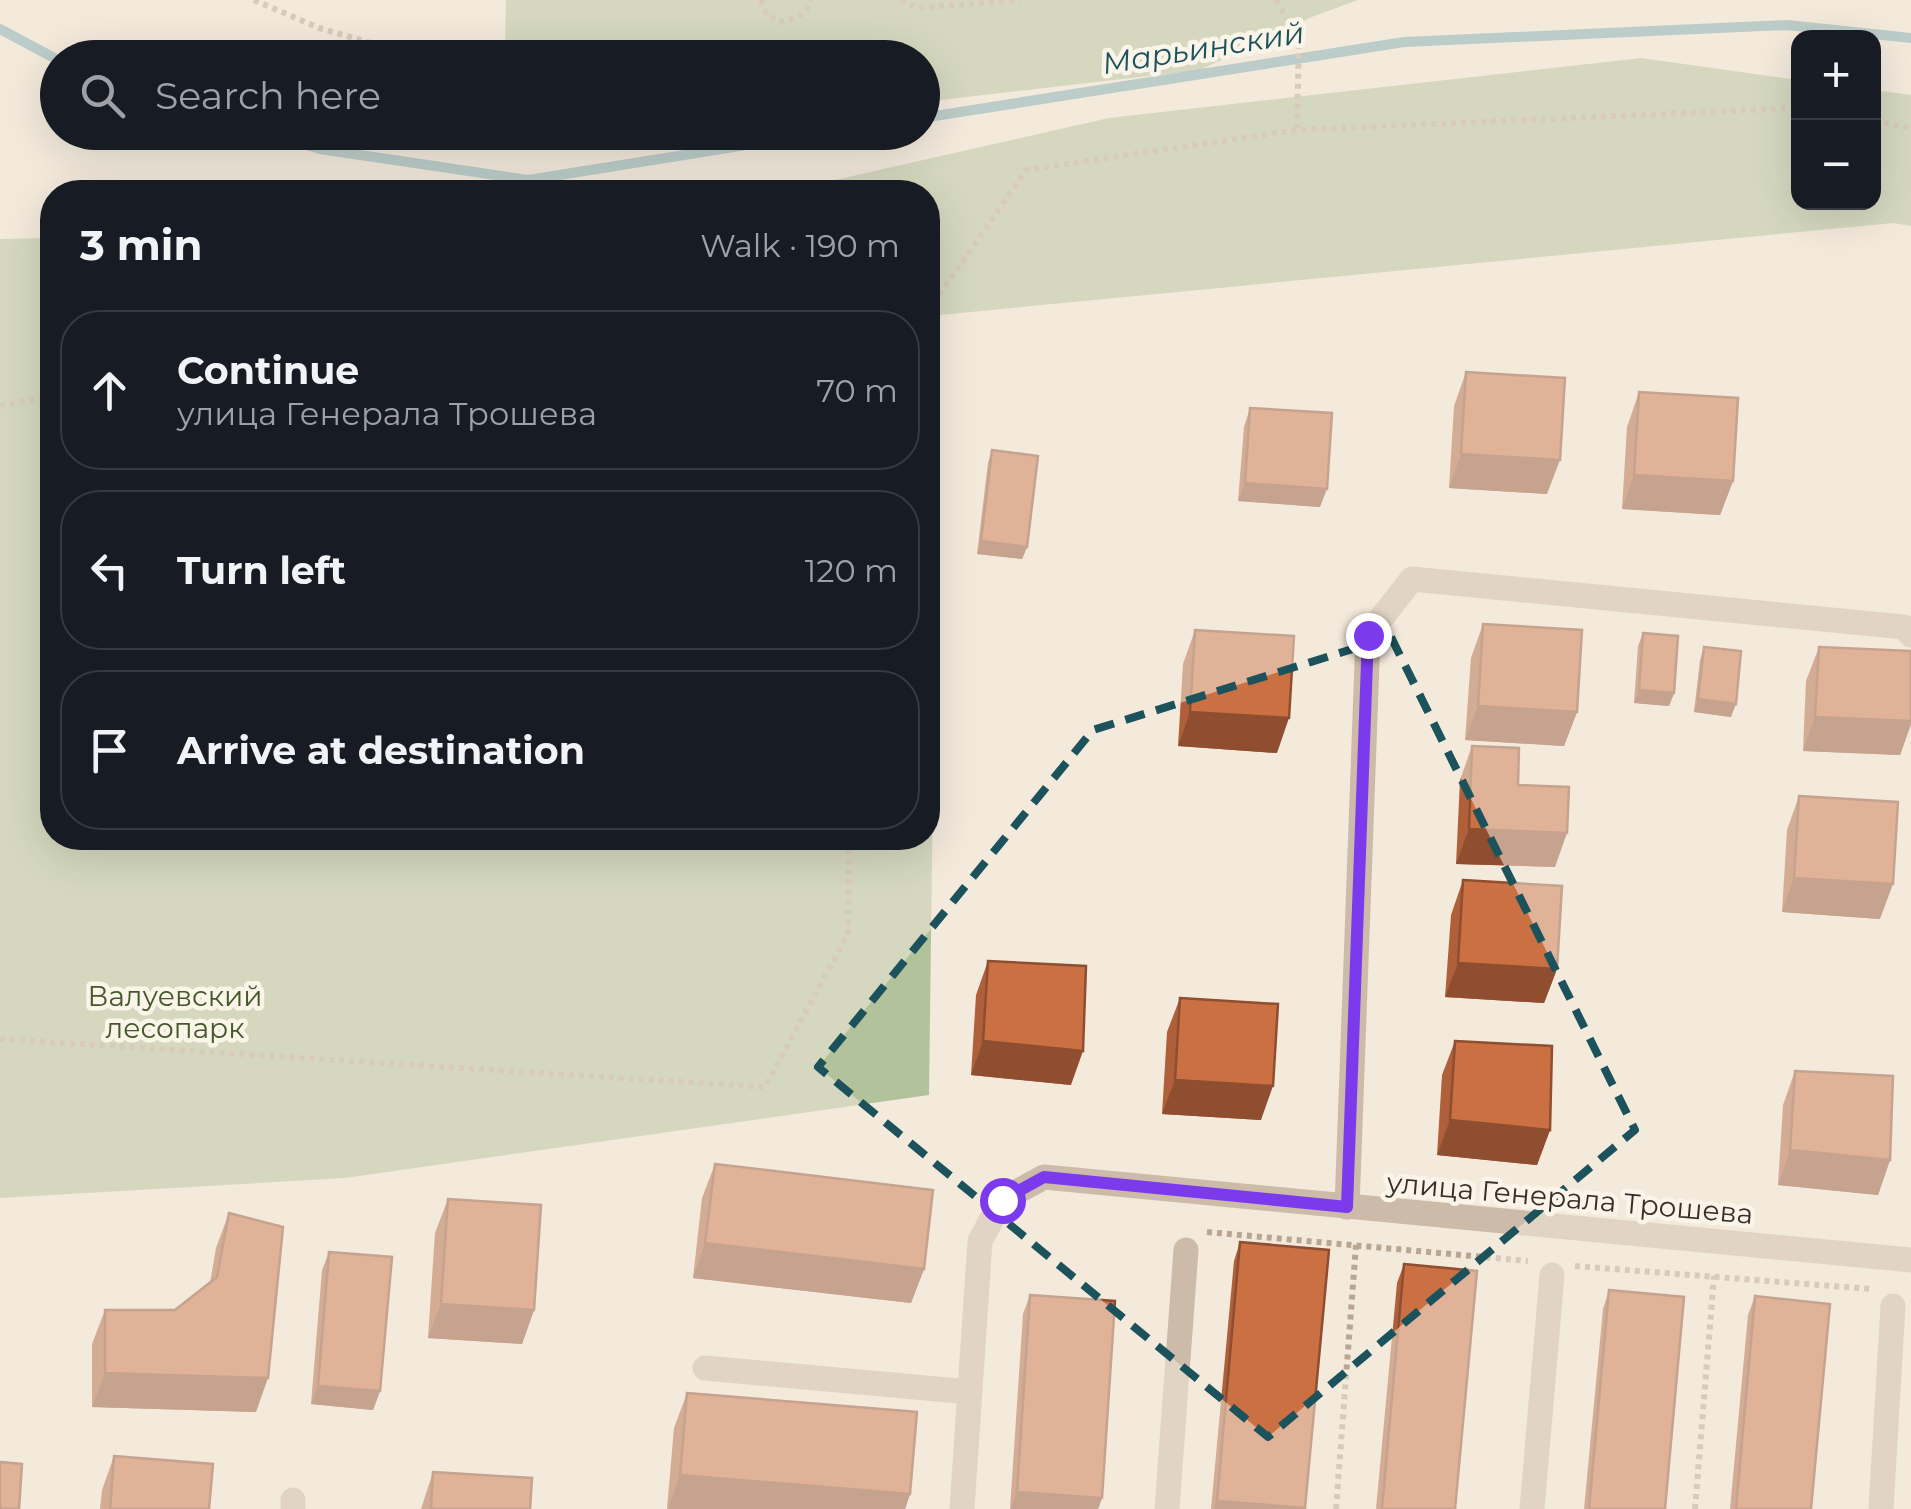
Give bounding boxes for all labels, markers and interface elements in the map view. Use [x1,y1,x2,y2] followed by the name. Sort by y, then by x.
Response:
[1099,14,1307,82] water label: Марьинский
[1791,30,1881,210] map controls
[1791,30,1881,120] button: +
[40,40,940,150] search box
[75,68,130,123] icon: search
[155,72,381,119] text: Search here
[1791,120,1881,210] button: −
[80,219,202,271] text: 3 min
[700,226,900,265] text: Walk · 190 m
[177,347,359,394] text: Continue
[82,363,137,418] icon: ahead
[816,371,898,410] text: 70 m
[177,394,597,433] text: улица Генерала Трошева
[82,543,137,598] icon: left
[177,547,346,594] text: Turn left
[805,551,898,590] text: 120 m
[1346,613,1392,659] route end
[82,723,137,778] icon: arrive
[177,727,585,774] text: Arrive at destination
[87,979,263,1045] park label: Валуевский лесопарк
[1385,1165,1755,1231] street label: улица Генерала Трошева
[980,1178,1026,1224] route start

